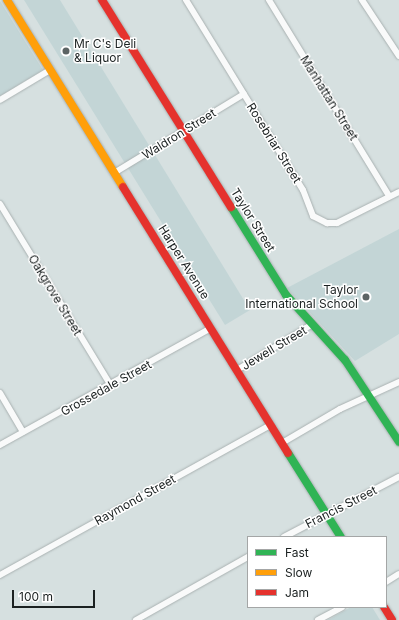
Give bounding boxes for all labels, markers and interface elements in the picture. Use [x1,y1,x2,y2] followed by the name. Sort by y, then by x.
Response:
[74,37,136,65] place label: Mr C's Deli & Liquor
[61,46,71,56] marker: Mr C's Deli & Liquor
[297,53,361,143] street label: Manhattan Street
[244,100,304,186] street label: Rosebriar Street
[140,106,218,162] street label: Waldron Street
[228,186,278,254] street label: Taylor Street
[155,222,213,302] street label: Harper Avenue
[25,252,85,338] street label: Oakgrove Street
[245,283,358,311] place label: Taylor International School
[361,292,371,302] marker: Taylor International School
[239,323,309,373] street label: Jewell Street
[58,357,154,419] street label: Grossedale Street
[92,472,178,528] street label: Raymond Street
[303,483,379,531] street label: Francis Street
[247,536,387,608] legend
[285,545,309,560] text: Fast
[285,565,312,580] text: Slow
[14,582,97,608] scale bar
[285,585,309,600] text: Jam
[19,589,53,604] text: 100 m

